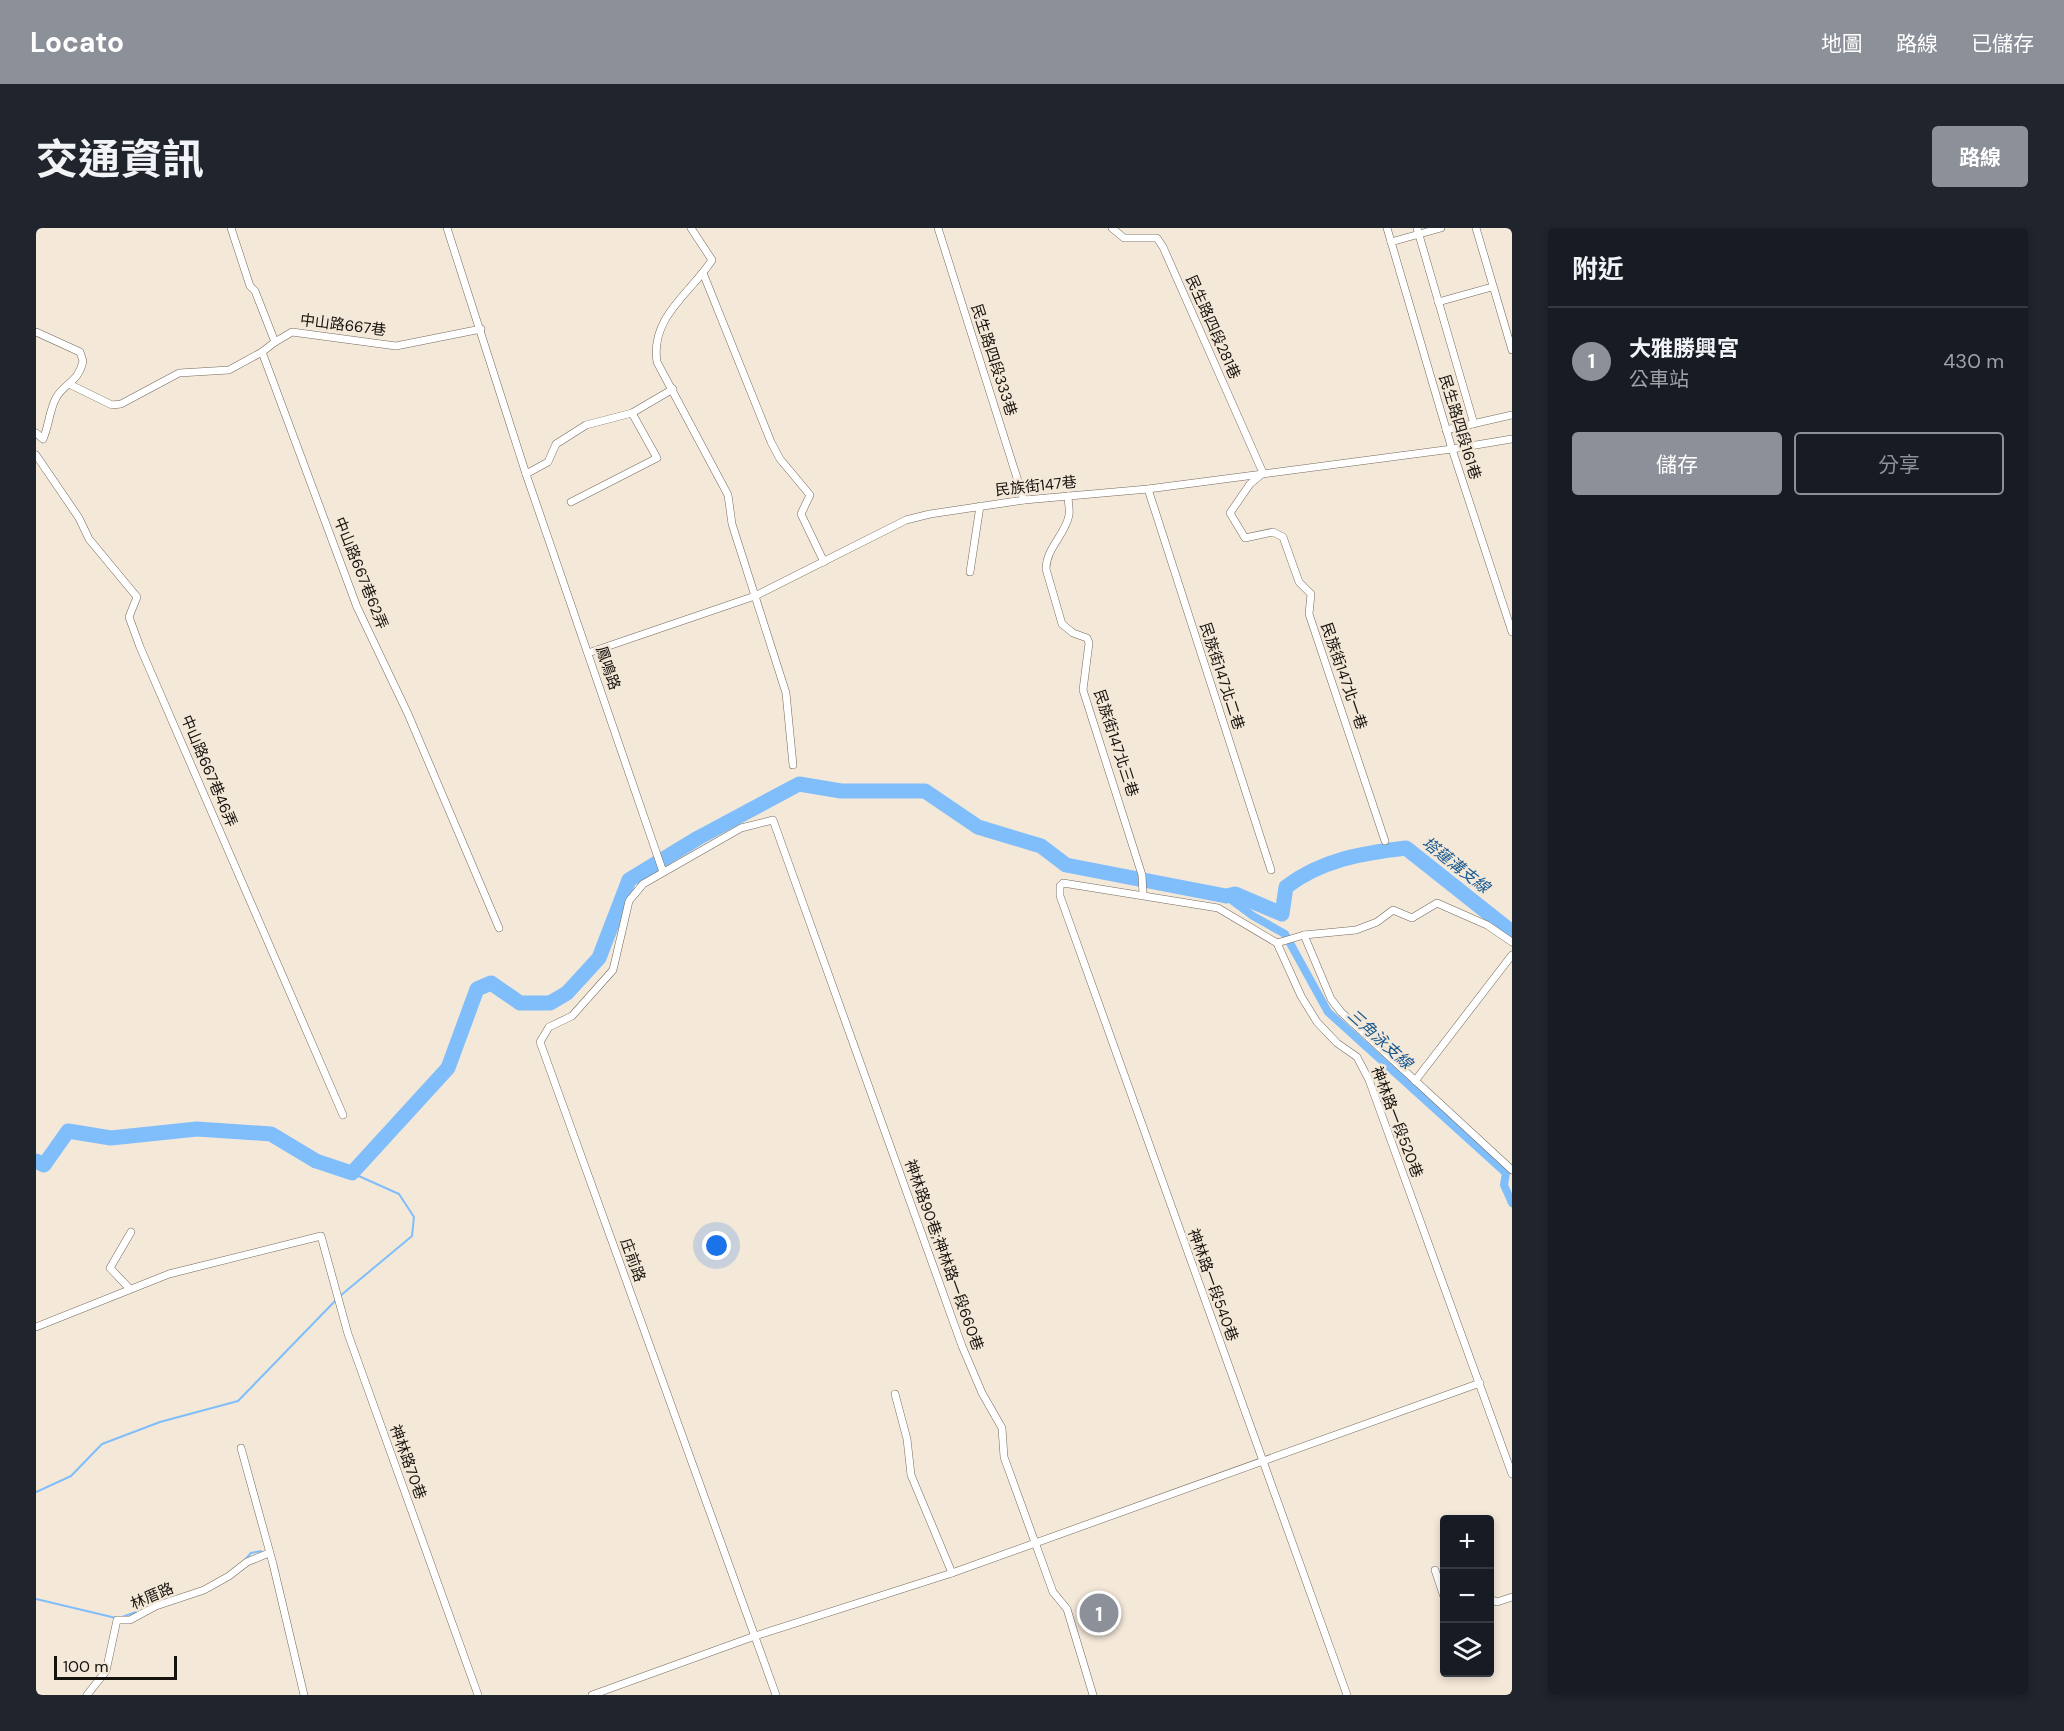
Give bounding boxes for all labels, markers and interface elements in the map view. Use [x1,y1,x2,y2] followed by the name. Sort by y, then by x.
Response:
[30,24,124,61] text: Locato
[1821,30,1863,58] text: 地圖
[1896,30,1938,58] text: 路線
[1971,30,2034,58] text: 已儲存
[1932,126,2028,187] button: 路線
[36,132,204,187] text: 交通資訊
[1572,252,1624,286] text: 附近
[1181,272,1245,382] street label: 民生路四段281巷
[966,301,1022,419] street label: 民生路四段333巷
[299,310,387,340] street label: 中山路667巷
[1629,334,1739,363] text: 大雅勝興宮
[1588,348,1595,374] text: 1
[1943,348,2004,374] text: 430 m
[1629,366,1689,392] text: 公車站
[1435,372,1485,482] street label: 民生路四段161巷
[1572,432,1782,495] button: 儲存
[1794,432,2004,495] button: 分享
[994,472,1078,500] street label: 民族街147巷
[329,514,393,632] street label: 中山路667巷62弄
[1195,620,1249,732] street label: 民族街147北二巷
[1316,620,1372,732] street label: 民族街147北一巷
[591,643,625,693] street label: 鳳鳴路
[1089,687,1143,799] street label: 民族街147北三巷
[176,712,242,830] street label: 中山路667巷46弄
[1418,832,1496,899] water label: 塔蓮溝支線
[1343,1004,1418,1075] water label: 三角泳支線
[1367,1063,1427,1181] street label: 神林路一段520巷
[900,1157,988,1353] street label: 神林路90巷;神林路一段660巷
[1183,1226,1243,1344] street label: 神林路一段540巷
[702,1231,731,1260] your location
[616,1235,650,1285] street label: 庄前路
[385,1422,431,1502] street label: 神林路70巷
[1440,1515,1494,1677] map controls
[1440,1515,1494,1569] button: +
[1440,1569,1494,1623] button: −
[127,1578,177,1614] street label: 林厝路
[1080,1590,1118,1636] pin: 1
[1440,1623,1494,1677] button: layers
[54,1653,177,1680] scale bar
[63,1656,108,1677] text: 100 m

